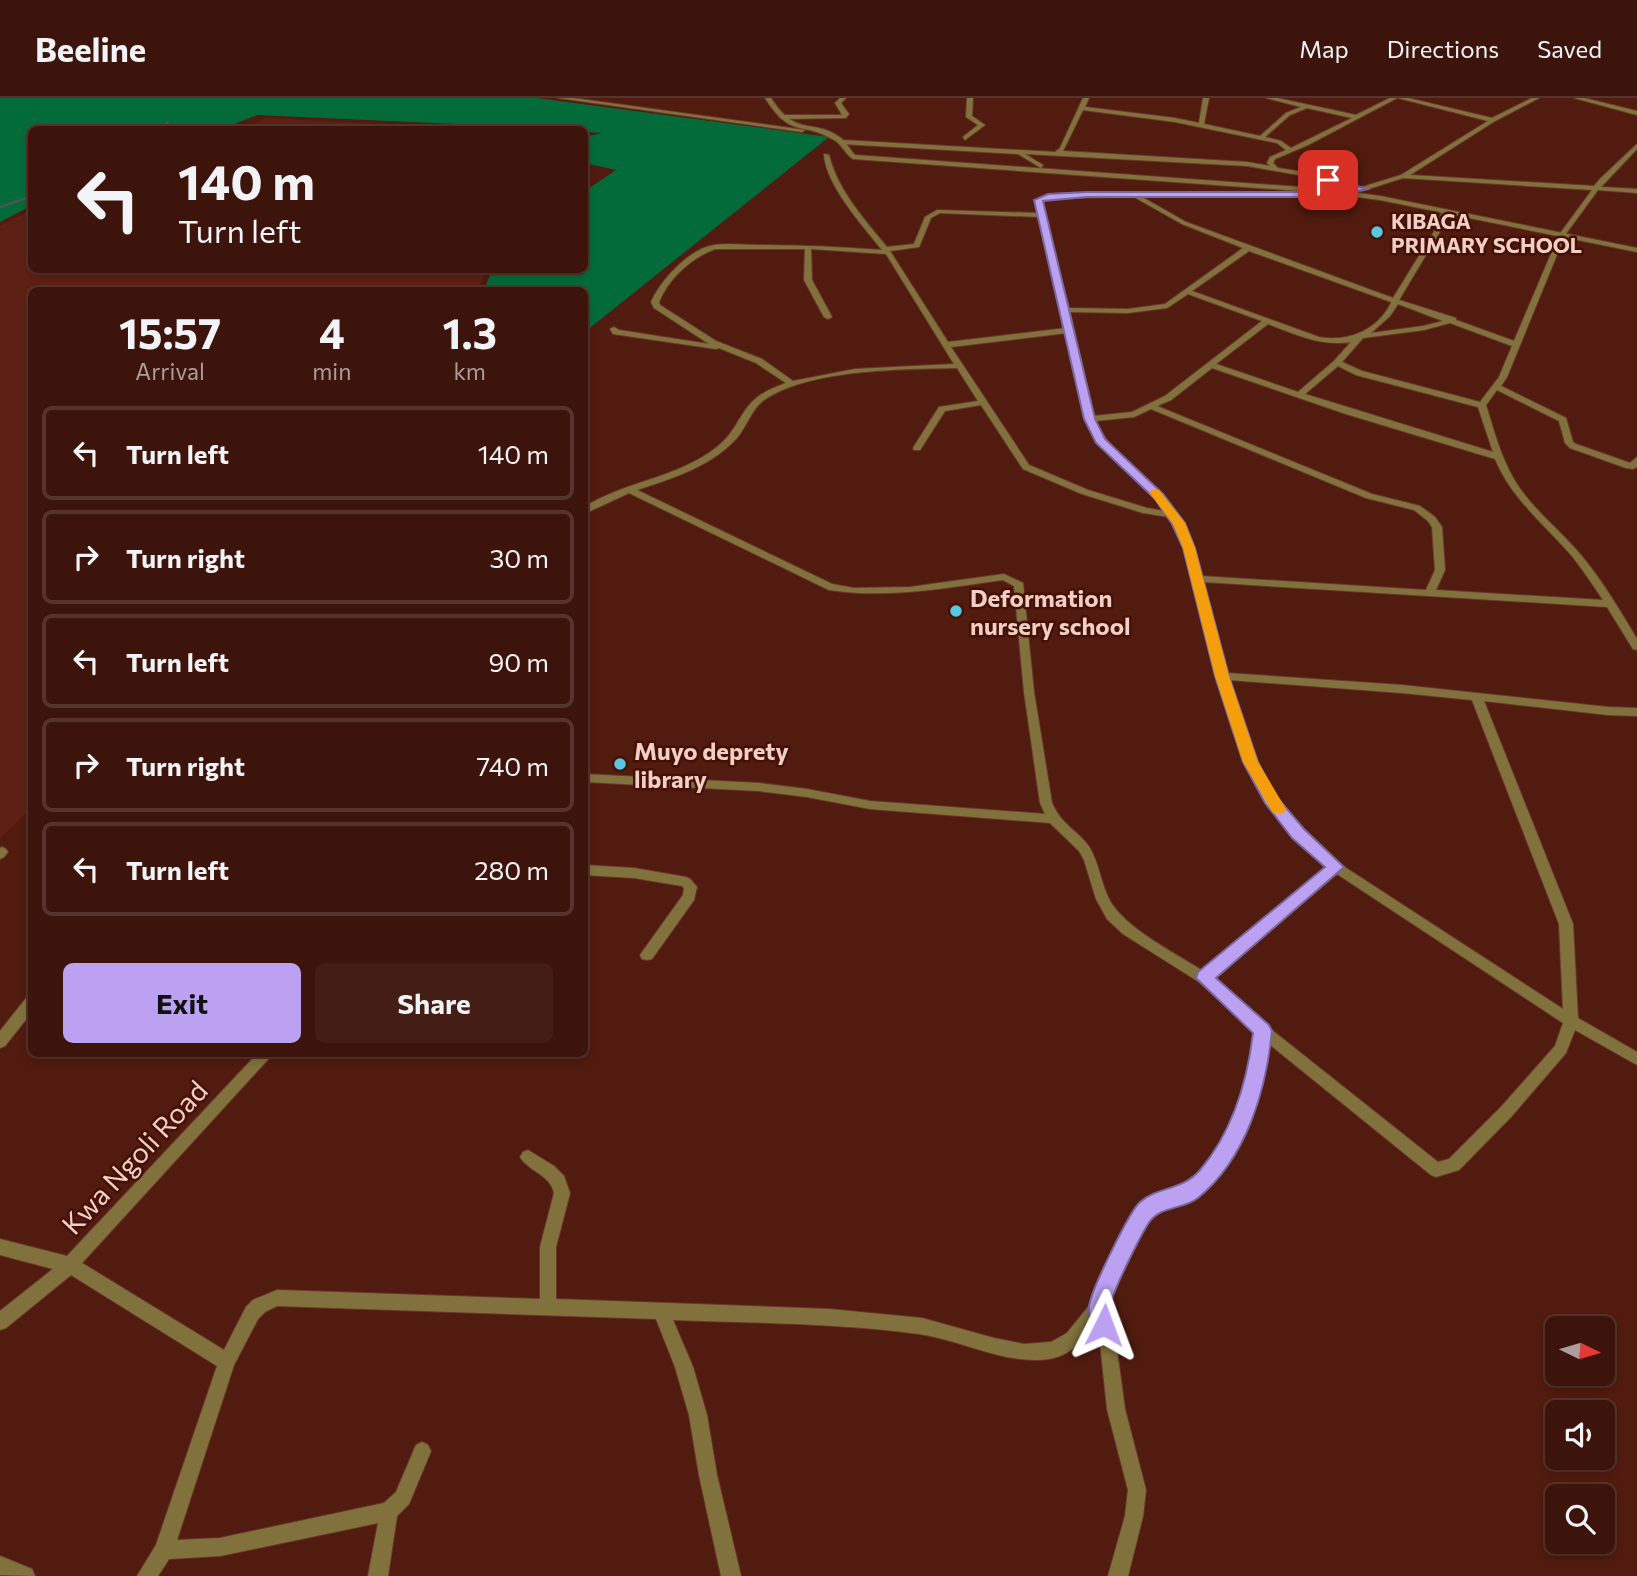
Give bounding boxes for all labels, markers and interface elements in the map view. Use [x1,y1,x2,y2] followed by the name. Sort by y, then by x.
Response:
[35,28,146,69] text: Beeline
[1299,34,1349,63] text: Map
[1387,34,1499,63] text: Directions
[1537,34,1602,63] text: Saved
[178,150,315,210] text: 140 m
[1298,150,1358,210] pin
[63,154,154,245] icon: left
[1309,161,1347,199] icon: arrive
[1391,208,1582,257] place label: KIBAGA PRIMARY SCHOOL
[178,210,302,250] text: Turn left
[1369,224,1385,240] marker: KIBAGA PRIMARY SCHOOL
[119,306,221,358] text: 15:57
[319,306,345,358] text: 4
[442,306,497,358] text: 1.3
[135,357,205,385] text: Arrival
[312,357,351,385] text: min
[453,357,486,385] text: km
[67,434,105,472] icon: left
[126,438,229,469] text: Turn left
[478,438,549,469] text: 140 m
[67,538,105,576] icon: right
[126,542,245,573] text: Turn right
[490,542,549,573] text: 30 m
[970,583,1131,640] place label: Deformation nursery school
[948,603,964,619] marker: Deformation nursery school
[67,642,105,680] icon: left
[126,646,229,677] text: Turn left
[489,646,549,677] text: 90 m
[634,736,789,793] place label: Muyo deprety library
[67,746,105,784] icon: right
[126,750,245,781] text: Turn right
[477,750,549,781] text: 740 m
[612,756,628,772] marker: Muyo deprety library
[67,850,105,888] icon: left
[126,854,229,885] text: Turn left
[474,854,549,885] text: 280 m
[63,963,301,1043] button: Exit
[315,963,553,1043] button: Share
[54,1073,214,1241] street label: Kwa Ngoli Road
[1067,1288,1141,1362] position arrow
[1545,1316,1615,1386] north arrow
[1545,1316,1615,1554] map controls
[1545,1400,1615,1470] button: sound
[1545,1484,1615,1554] button: search

